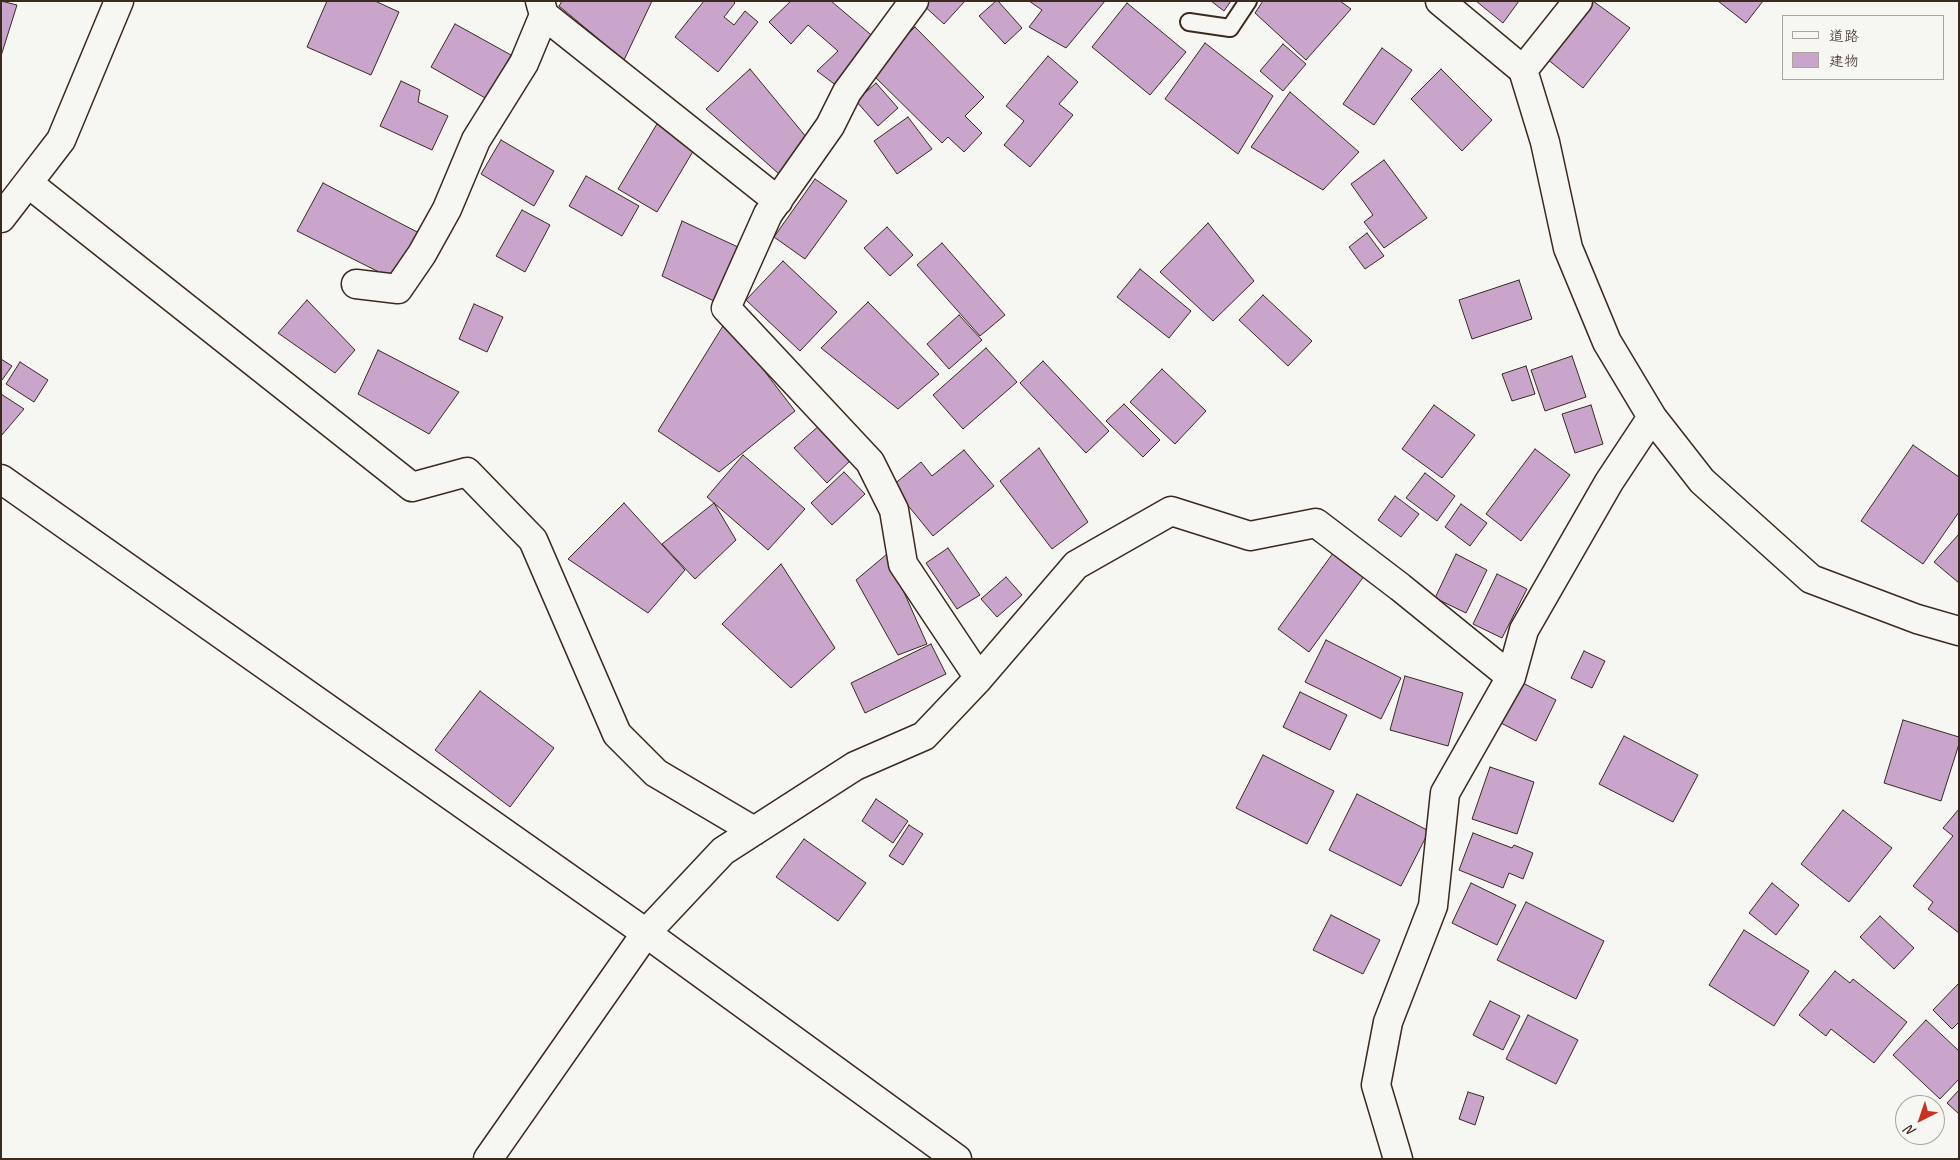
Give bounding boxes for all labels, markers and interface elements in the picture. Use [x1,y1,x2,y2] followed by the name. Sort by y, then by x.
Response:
[1782,15,1945,80] legend
[1829,27,1859,46] text: 道路
[1829,52,1859,71] text: 建物
[1895,1095,1945,1145] north arrow
[1902,1122,1919,1140] text: N

